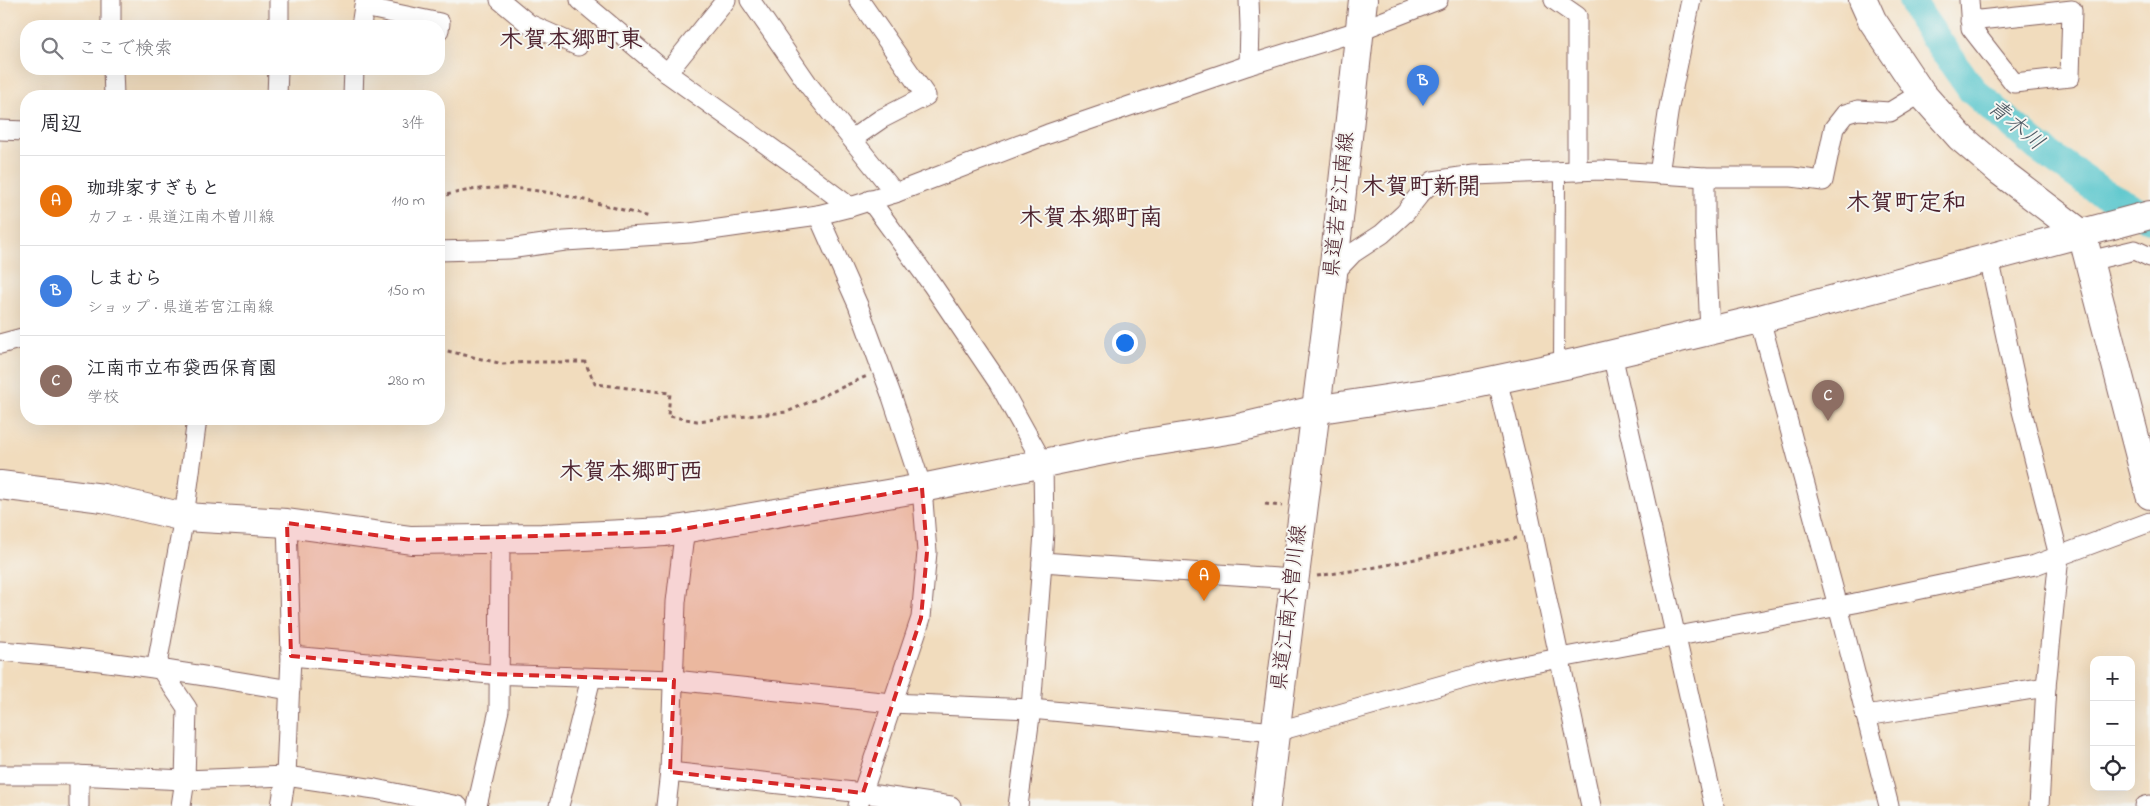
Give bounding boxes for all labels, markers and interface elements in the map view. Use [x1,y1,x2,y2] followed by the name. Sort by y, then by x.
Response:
[20,20,445,75] search box
[499,24,643,59] district label: 木賀本郷町東
[38,34,66,62] icon: search
[78,36,173,63] text: ここで検索
[1407,65,1439,106] pin: B
[1979,93,2051,159] water label: 青木川
[40,110,82,140] text: 周辺
[402,112,425,136] text: 3件
[1317,130,1363,280] street label: 県道若宮江南線
[1361,171,1481,206] district label: 木賀町新開
[87,176,220,203] text: 珈琲家すぎもと
[1846,187,1966,222] district label: 木賀町定和
[51,189,61,213] text: A
[391,189,425,213] text: 110 m
[1019,202,1163,237] district label: 木賀本郷町南
[87,206,274,230] text: カフェ · 県道江南木曽川線
[87,266,163,293] text: しまむら
[51,279,61,303] text: B
[387,279,425,303] text: 150 m
[87,296,274,320] text: ショップ · 県道若宮江南線
[1112,330,1138,356] your location
[87,356,277,383] text: 江南市立布袋西保育園
[52,369,60,393] text: C
[388,369,425,393] text: 280 m
[1812,380,1844,421] pin: C
[87,386,119,410] text: 学校
[559,456,703,491] district label: 木賀本郷町西
[1265,523,1315,693] street label: 県道江南木曽川線
[1188,560,1220,601] pin: A
[2090,656,2135,791] map controls
[2090,656,2135,701] button: +
[2090,701,2135,746] button: −
[2090,746,2135,791] button: locate

